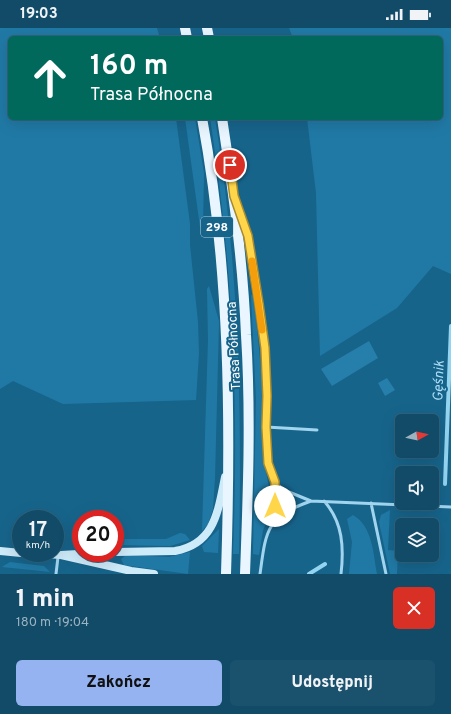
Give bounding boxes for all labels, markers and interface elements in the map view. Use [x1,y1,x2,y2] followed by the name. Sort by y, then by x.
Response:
[20,5,58,24] text: 19:03
[90,49,168,85] text: 160 m
[24,52,76,104] icon: ahead
[90,84,213,107] text: Trasa Północna
[213,148,247,182] pin
[219,154,241,176] icon: arrive
[201,217,233,237] road number: 298
[225,301,245,391] street label: Trasa Północna
[430,359,449,402] water label: Gęśnik
[395,414,439,458] north arrow
[395,414,439,562] map controls
[395,466,439,510] button: sound
[254,485,296,527] position arrow
[72,510,124,562] speed limit sign: 20
[29,518,47,544] text: 17
[395,518,439,562] button: layers
[26,539,50,552] text: km/h
[16,585,75,615] text: 1 min
[393,587,435,629] button: close
[16,615,89,631] text: 180 m · 19:04
[16,660,222,706] button: Zakończ
[230,660,435,706] button: Udostępnij

